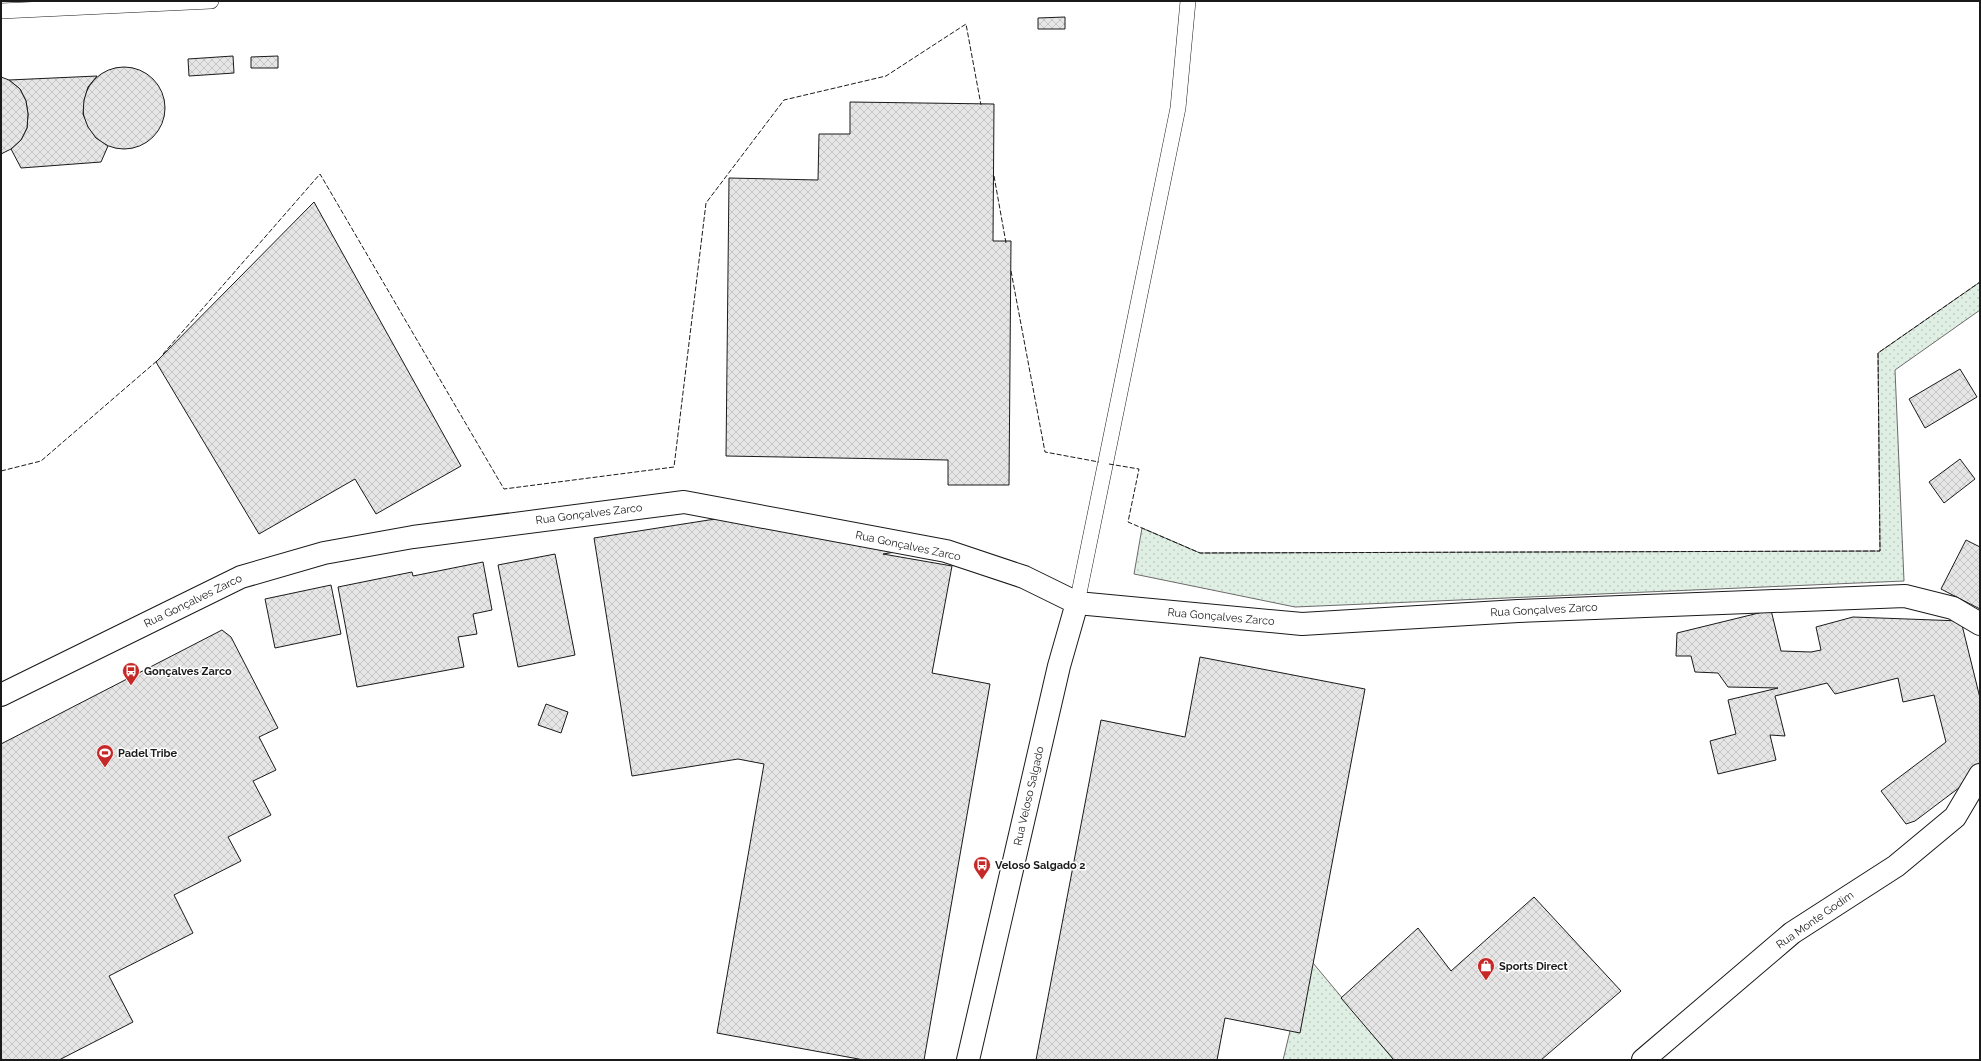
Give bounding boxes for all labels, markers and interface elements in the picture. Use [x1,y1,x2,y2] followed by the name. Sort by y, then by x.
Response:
[535,501,644,527] street label: Rua Gonçalves Zarco
[854,528,962,564] street label: Rua Gonçalves Zarco
[142,571,245,630] street label: Rua Gonçalves Zarco
[1490,601,1598,619] street label: Rua Gonçalves Zarco
[1167,606,1276,628] street label: Rua Gonçalves Zarco
[121,661,141,686] bus stop icon: Gonçalves Zarco
[144,665,232,678] place label: Gonçalves Zarco
[95,743,115,768] sports icon: Padel Tribe
[1011,745,1047,847] street label: Rua Veloso Salgado
[118,747,178,760] place label: Padel Tribe
[972,855,992,880] bus stop icon: Veloso Salgado 2
[995,859,1086,872] place label: Veloso Salgado 2
[1774,888,1856,952] street label: Rua Monte Godim
[1476,956,1496,981] shop icon: Sports Direct
[1499,960,1569,973] place label: Sports Direct

